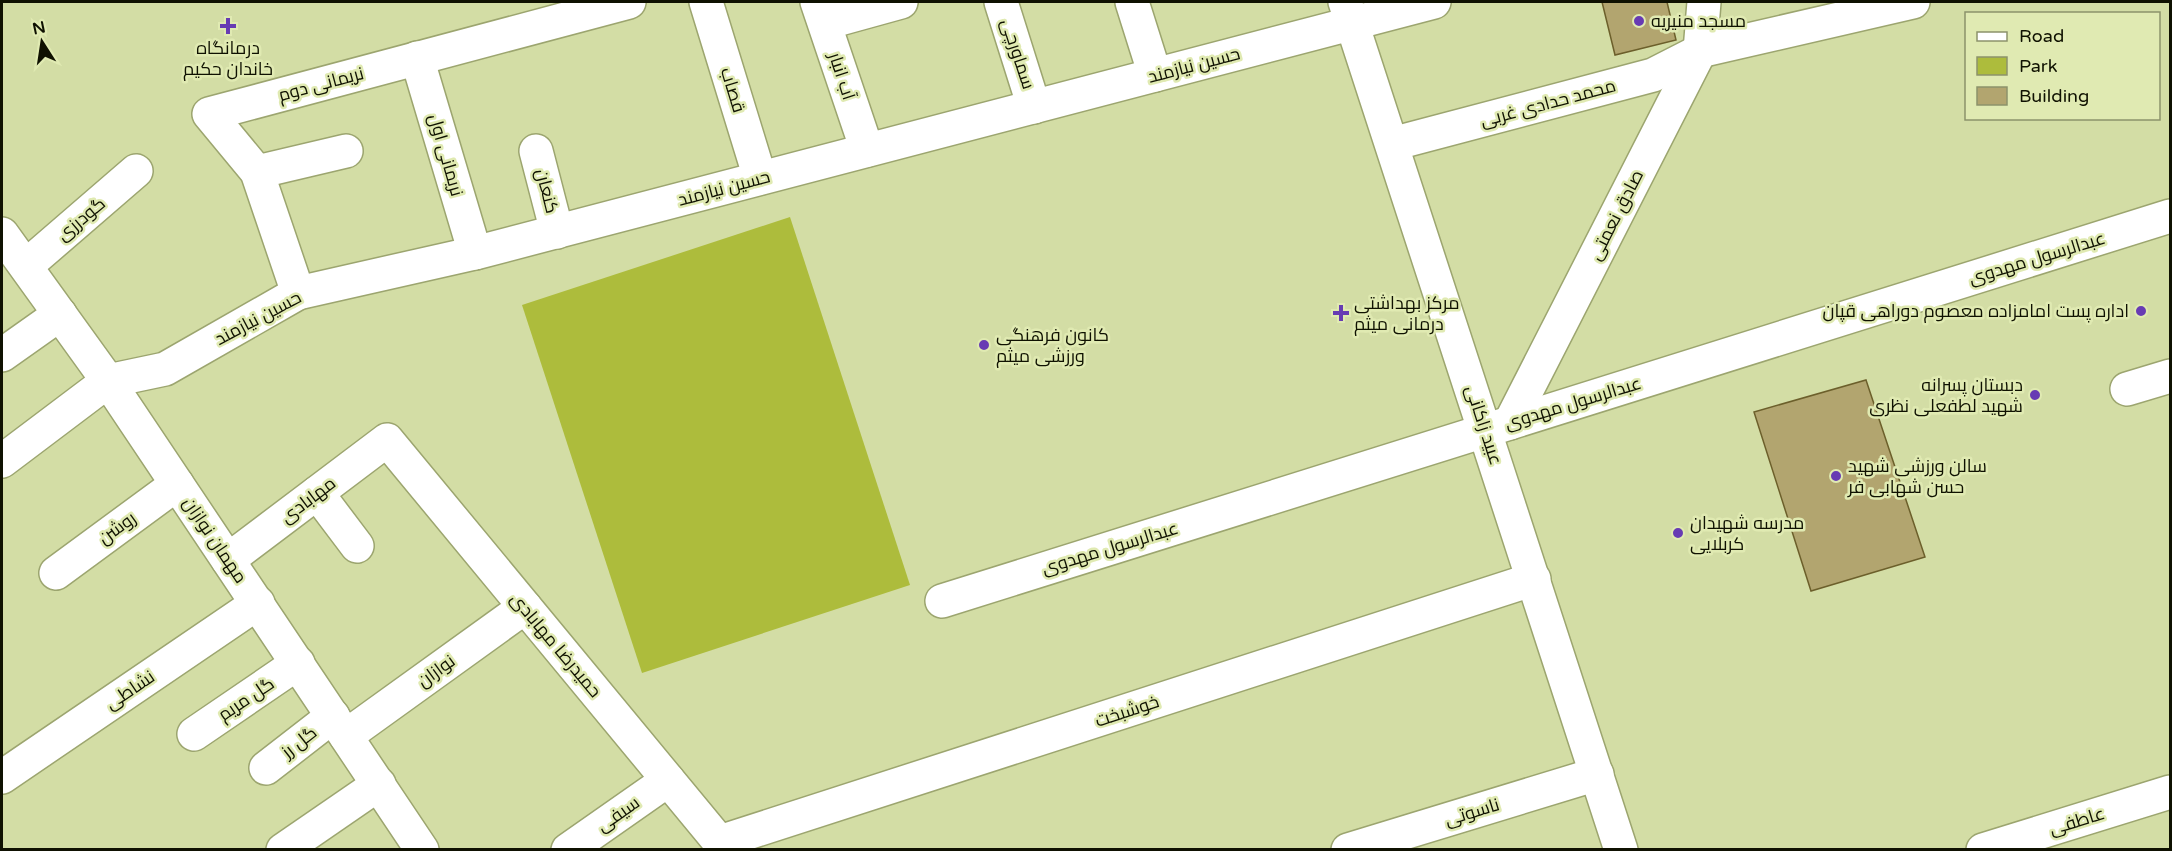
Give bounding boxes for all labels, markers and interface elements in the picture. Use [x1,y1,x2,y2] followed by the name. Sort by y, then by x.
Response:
[1651,10,1746,32] place label: مسجد منیریه
[12,12,72,72] north arrow
[1965,12,2160,120] legend
[1632,14,1646,28] marker: مسجد منیریه
[995,16,1040,92] street label: سماورچی
[31,17,47,39] text: N
[219,17,237,35] marker: درمانگاه خاندان حکیم
[2019,25,2064,47] text: Road
[183,37,273,81] place label: درمانگاه خاندان حکیم
[1145,42,1243,88] street label: حسین نیازمند
[824,48,860,103] street label: آب انبار
[2019,55,2058,77] text: Park
[276,62,366,107] street label: نریمانی دوم
[716,65,750,115] street label: قصاب
[1478,74,1618,132] street label: محمد حدادی غربی
[2019,85,2089,107] text: Building
[424,111,468,199] street label: نریمانی اول
[675,165,773,211] street label: حسین نیازمند
[531,166,563,216] street label: کنعان
[1584,166,1649,264] street label: صادق نعمتی
[52,192,110,246] street label: گودرزی
[1966,227,2108,289] street label: عبدالرسول مهدوی
[211,286,305,350] street label: حسین نیازمند
[1354,292,1460,336] place label: مرکز بهداشتی درمانی میثم
[1822,300,2129,323] place label: اداره پست امامزاده معصوم دوراهی قپان
[1332,304,1350,322] marker: مرکز بهداشتی درمانی میثم
[2134,304,2148,318] marker: اداره پست امامزاده معصوم دوراهی قپان
[996,324,1109,368] place label: کانون فرهنگی ورزشی میثم
[977,338,991,352] marker: کانون فرهنگی ورزشی میثم
[1502,372,1644,434] street label: عبدالرسول مهدوی
[1869,374,2023,417] place label: دبستان پسرانه شهید لطفعلی نظری
[1461,382,1507,468] street label: عبید زاکانی
[2028,388,2042,402] marker: دبستان پسرانه شهید لطفعلی نظری
[1847,455,1987,498] place label: سالن ورزشی شهید حسن شهابی فر
[1829,469,1843,483] marker: سالن ورزشی شهید حسن شهابی فر
[276,472,340,528] street label: مهابادی
[178,493,252,587] street label: مهمان نوازان
[94,507,140,549] street label: روشن
[1690,512,1804,555] place label: مدرسه شهیدان کربلایی
[1039,517,1181,579] street label: عبدالرسول مهدوی
[1671,526,1685,540] marker: مدرسه شهیدان کربلایی
[506,588,606,702] street label: حمیدرضا مهابادی
[413,650,459,692] street label: نوازان
[101,666,159,714] street label: نشاطی
[214,672,279,727] street label: گل مریم
[1092,690,1162,732] street label: خوشبخت
[276,721,321,763] street label: گل رز
[592,791,644,837] street label: سیفی
[1442,793,1502,831] street label: ناسوتی
[2047,802,2107,840] street label: عاطفی

